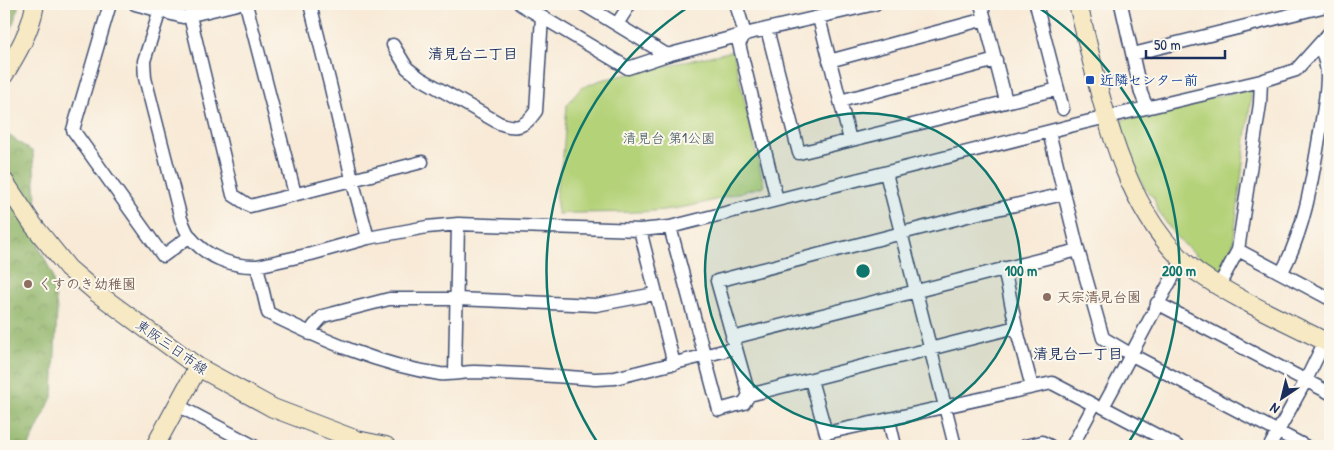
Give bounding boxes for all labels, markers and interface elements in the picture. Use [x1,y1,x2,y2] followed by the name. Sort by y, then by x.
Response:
[1146,28,1225,60] scale bar
[1154,34,1181,55] text: 50 m
[428,43,518,64] district label: 清見台二丁目
[1100,70,1198,89] place label: 近隣センター前
[1084,74,1096,86] marker: 近隣センター前
[623,128,715,147] park label: 清見台 第1公園
[1005,260,1037,281] text: 100 m
[1162,260,1196,281] text: 200 m
[854,262,872,280] centre of rings
[38,274,136,293] place label: くすのき幼稚園
[22,278,34,290] marker: くすのき幼稚園
[1057,287,1141,306] place label: 天宗清見台園
[1041,291,1053,303] marker: 天宗清見台園
[132,315,212,378] street label: 東阪三日市線
[1033,343,1123,364] district label: 清見台一丁目
[1256,372,1306,422] north arrow
[1265,399,1283,419] text: N

